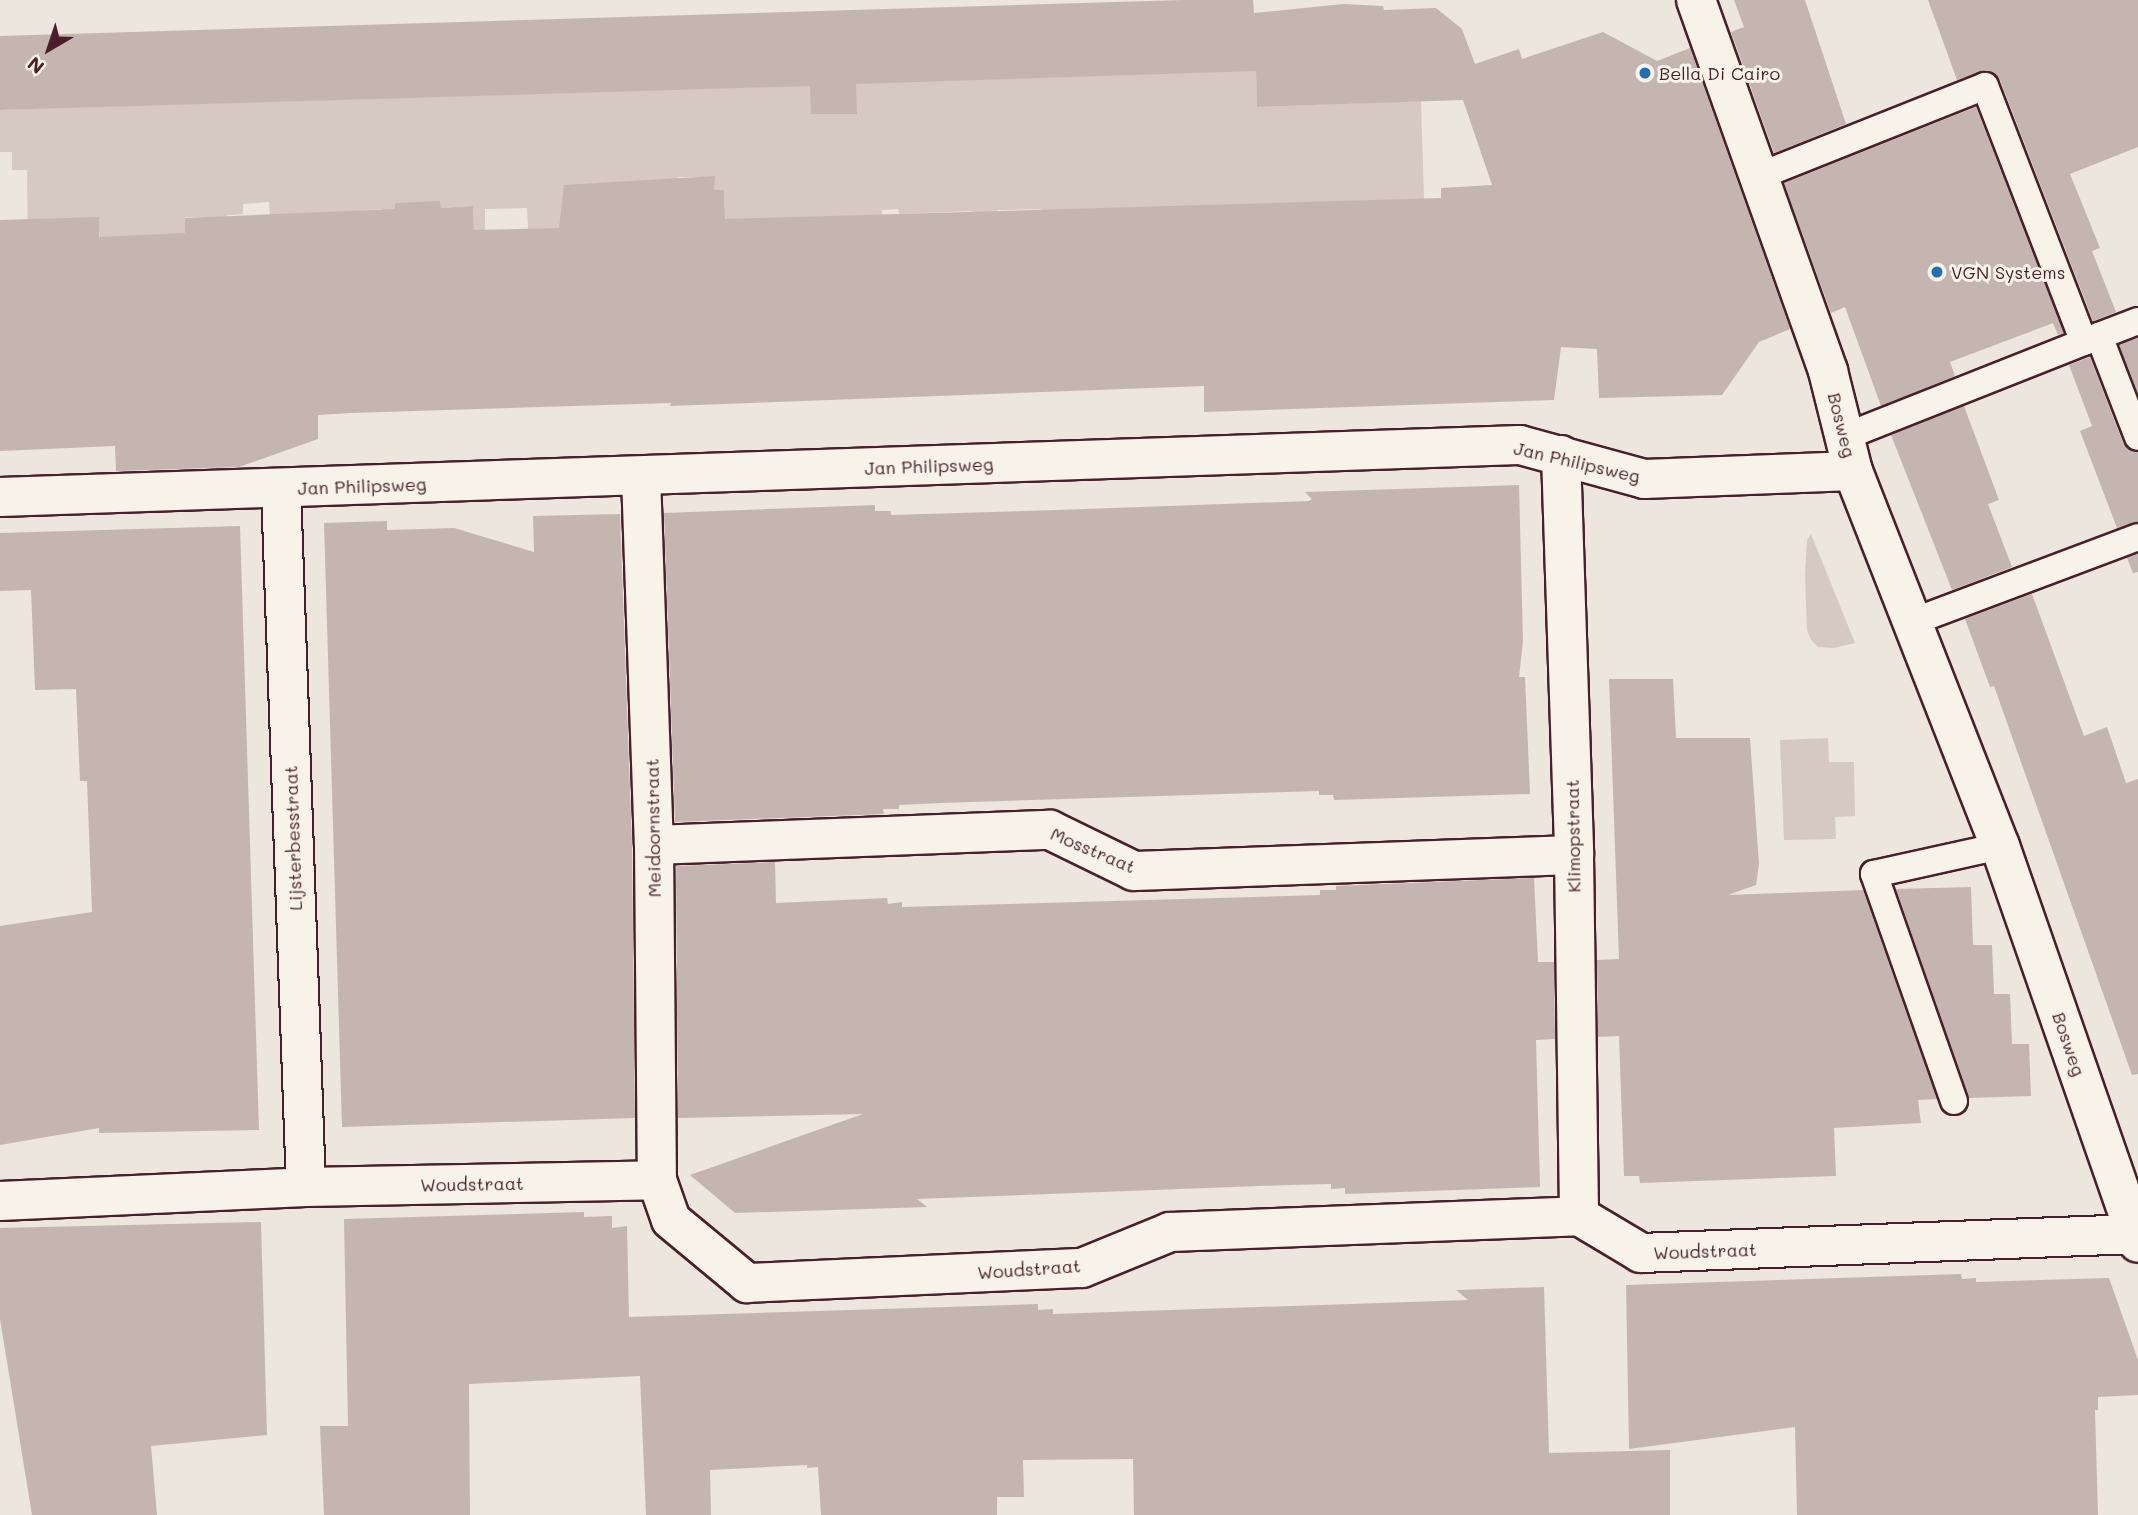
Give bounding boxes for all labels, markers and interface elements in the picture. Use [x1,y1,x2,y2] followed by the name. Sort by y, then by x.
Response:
[14,14,84,84] north arrow
[22,51,49,80] text: N
[1659,62,1780,84] place label: Bella Di Cairo
[1637,65,1653,81] marker: Bella Di Cairo
[1951,261,2065,283] place label: VGN Systems
[1929,264,1945,280] marker: VGN Systems
[1824,390,1860,460] street label: Bosweg
[1512,437,1642,487] street label: Jan Philipsweg
[864,453,994,479] street label: Jan Philipsweg
[297,473,427,499] street label: Jan Philipsweg
[641,758,665,898] street label: Meidoornstraat
[280,765,306,911] street label: Lijsterbesstraat
[1561,779,1585,893] street label: Klimopstraat
[1047,823,1139,877] street label: Mosstraat
[2048,1009,2090,1079] street label: Bosweg
[420,1172,524,1196] street label: Woudstraat
[1653,1238,1757,1264] street label: Woudstraat
[976,1255,1082,1283] street label: Woudstraat

